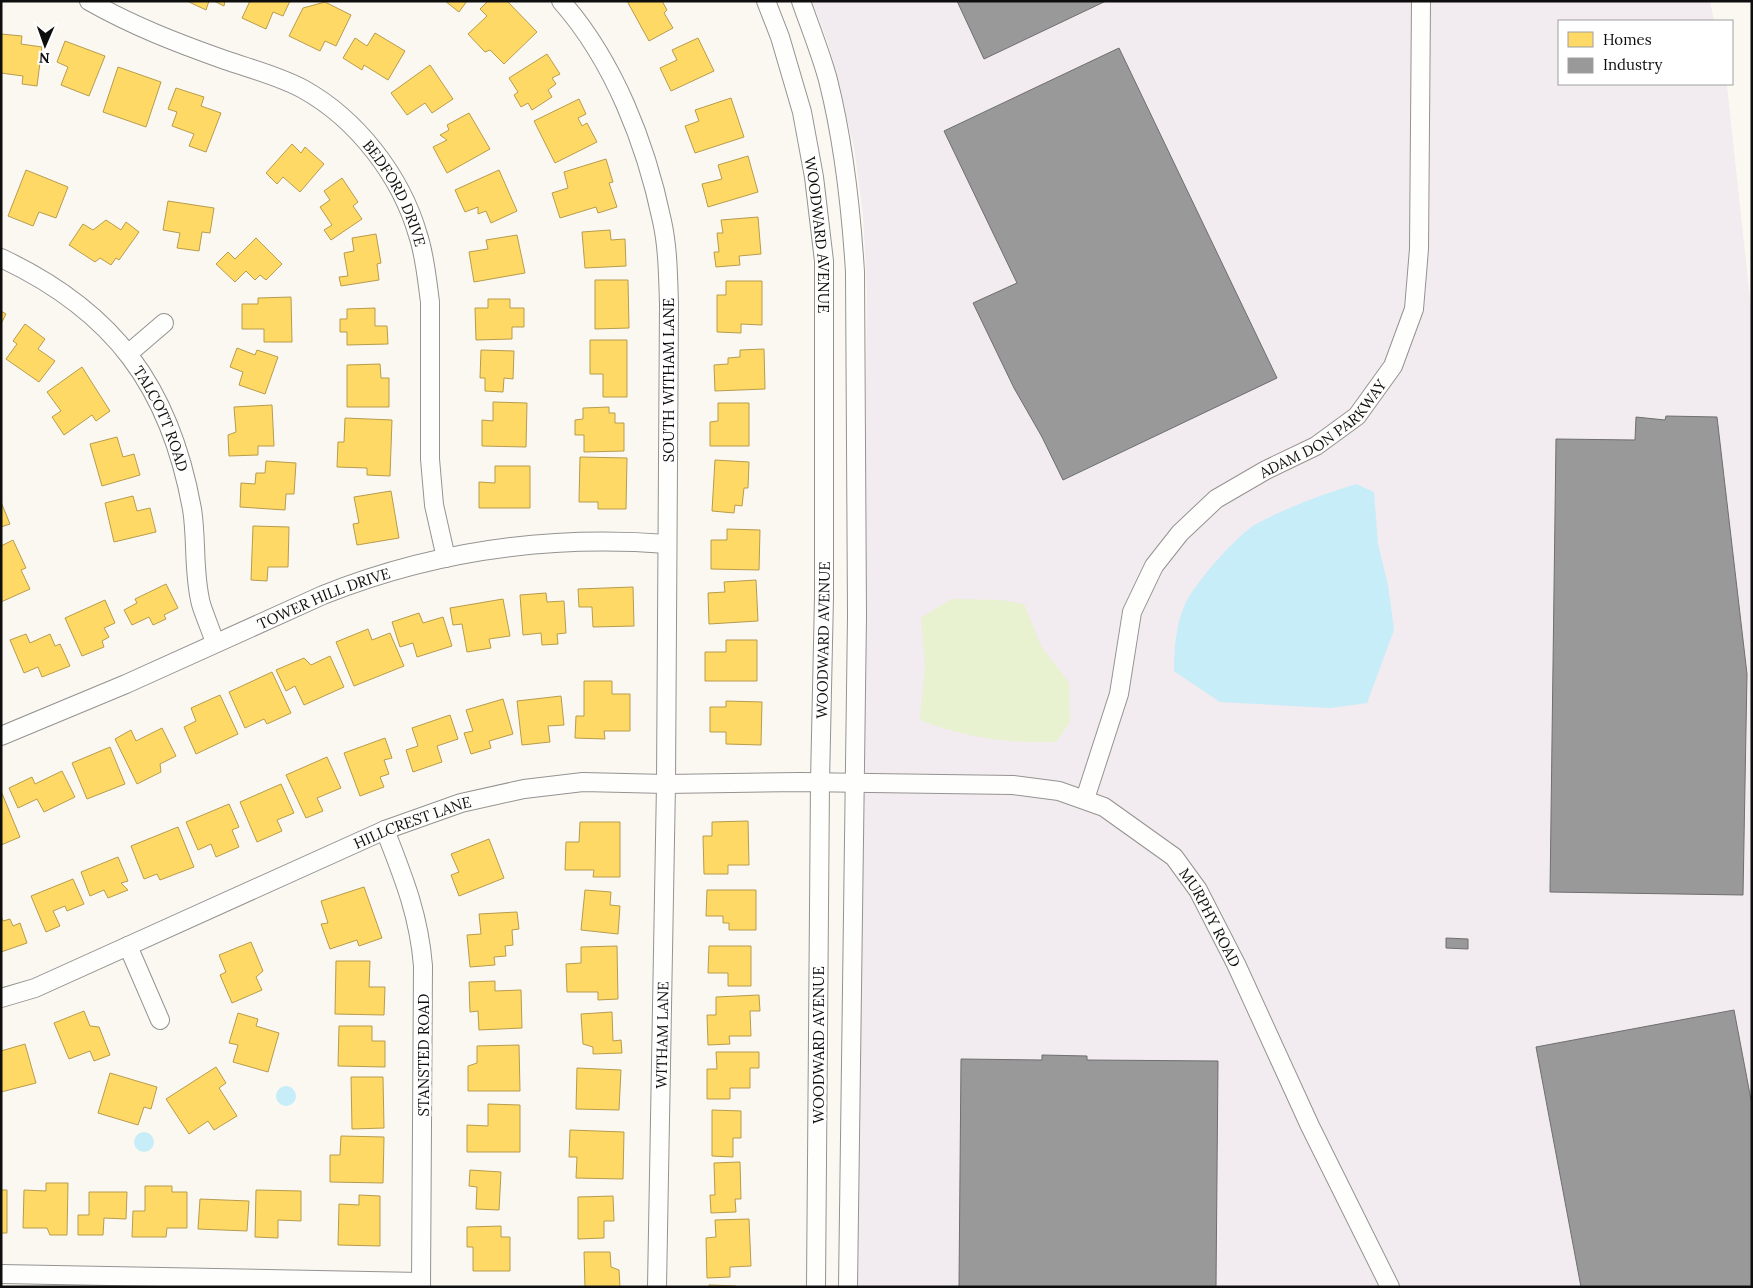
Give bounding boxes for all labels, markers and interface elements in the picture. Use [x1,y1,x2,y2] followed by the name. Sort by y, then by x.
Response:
[20,20,70,70] north arrow
[1558,20,1733,85] legend
[1603,30,1652,49] text: Homes
[39,49,50,67] text: N
[1603,55,1662,74] text: Industry
[359,136,430,248] street label: BEDFORD DRIVE
[801,155,834,313] street label: WOODWARD AVENUE
[659,298,678,462] street label: SOUTH WITHAM LANE
[130,362,193,474] street label: TALCOTT ROAD
[1255,375,1390,482] street label: ADAM DON PARKWAY
[812,561,834,719] street label: WOODWARD AVENUE
[254,563,392,633] street label: TOWER HILL DRIVE
[350,792,473,852] street label: HILLCREST LANE
[1175,864,1245,970] street label: MURPHY ROAD
[809,966,828,1124] street label: WOODWARD AVENUE
[652,981,672,1089] street label: WITHAM LANE
[414,994,433,1116] street label: STANSTED ROAD

